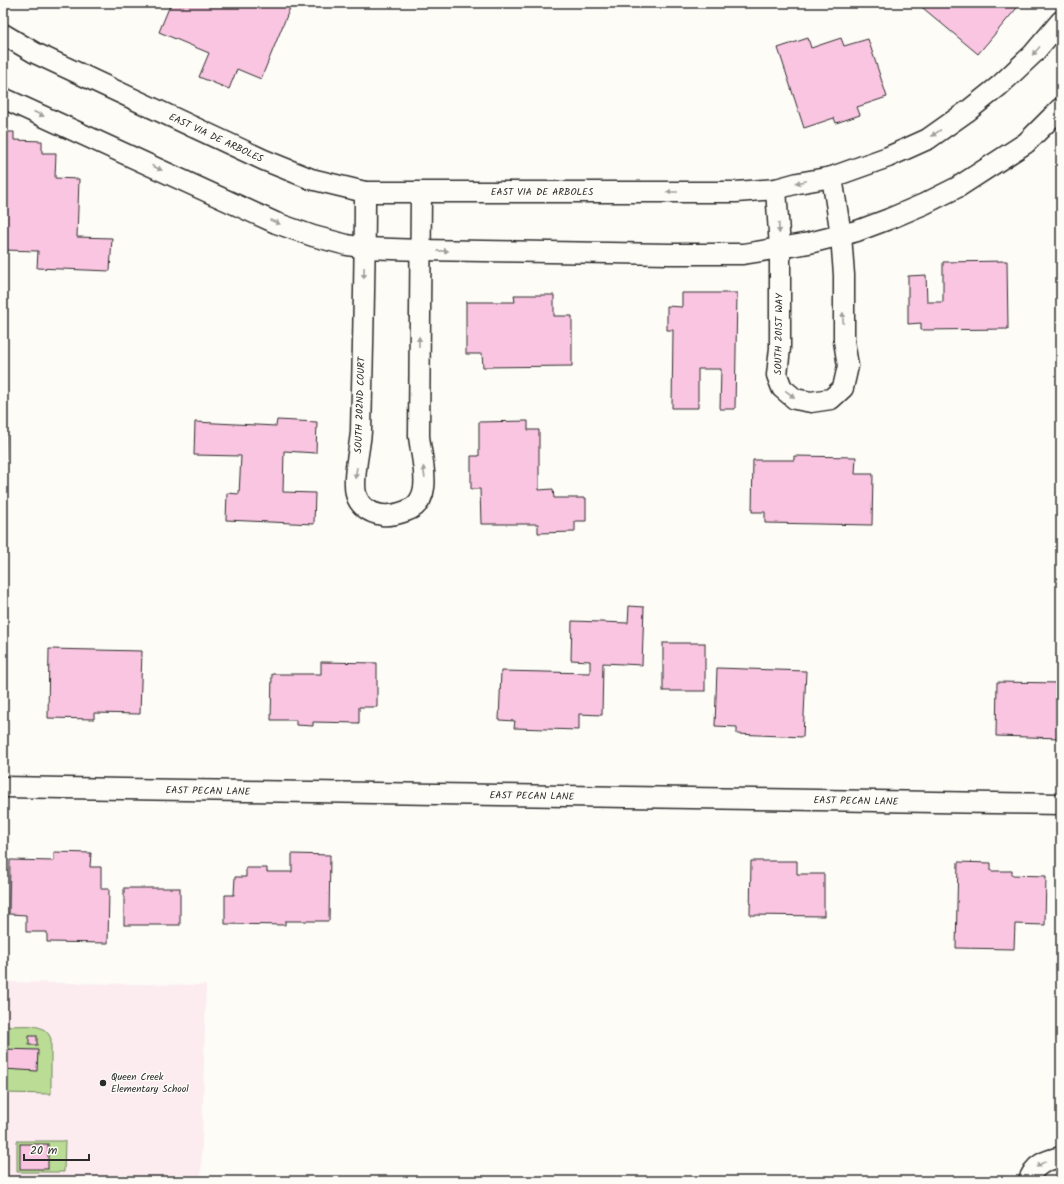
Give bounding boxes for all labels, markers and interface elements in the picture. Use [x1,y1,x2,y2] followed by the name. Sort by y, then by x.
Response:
[1031,45,1040,56] one-way arrow
[166,109,266,167] street label: EAST VIA DE ARBOLES
[33,112,45,118] one-way arrow
[930,129,941,137] one-way arrow
[151,165,162,171] one-way arrow
[795,180,807,186] one-way arrow
[491,184,594,200] street label: EAST VIA DE ARBOLES
[665,189,678,195] one-way arrow
[270,220,282,226] one-way arrow
[775,222,782,234] one-way arrow
[437,247,449,254] one-way arrow
[361,267,368,279] one-way arrow
[770,292,788,375] street label: SOUTH 201ST WAY
[840,312,847,324] one-way arrow
[416,335,422,348] one-way arrow
[350,355,370,454] street label: SOUTH 202ND COURT
[785,390,795,398] one-way arrow
[353,466,359,479] one-way arrow
[421,466,427,478] one-way arrow
[165,782,252,800] street label: EAST PECAN LANE
[489,787,576,805] street label: EAST PECAN LANE
[813,792,900,810] street label: EAST PECAN LANE
[111,1069,189,1097] place label: Queen Creek Elementary School
[98,1078,108,1088] marker: Queen Creek Elementary School
[24,1136,89,1162] scale bar
[30,1141,58,1160] text: 20 m
[1036,1160,1046,1168] one-way arrow

